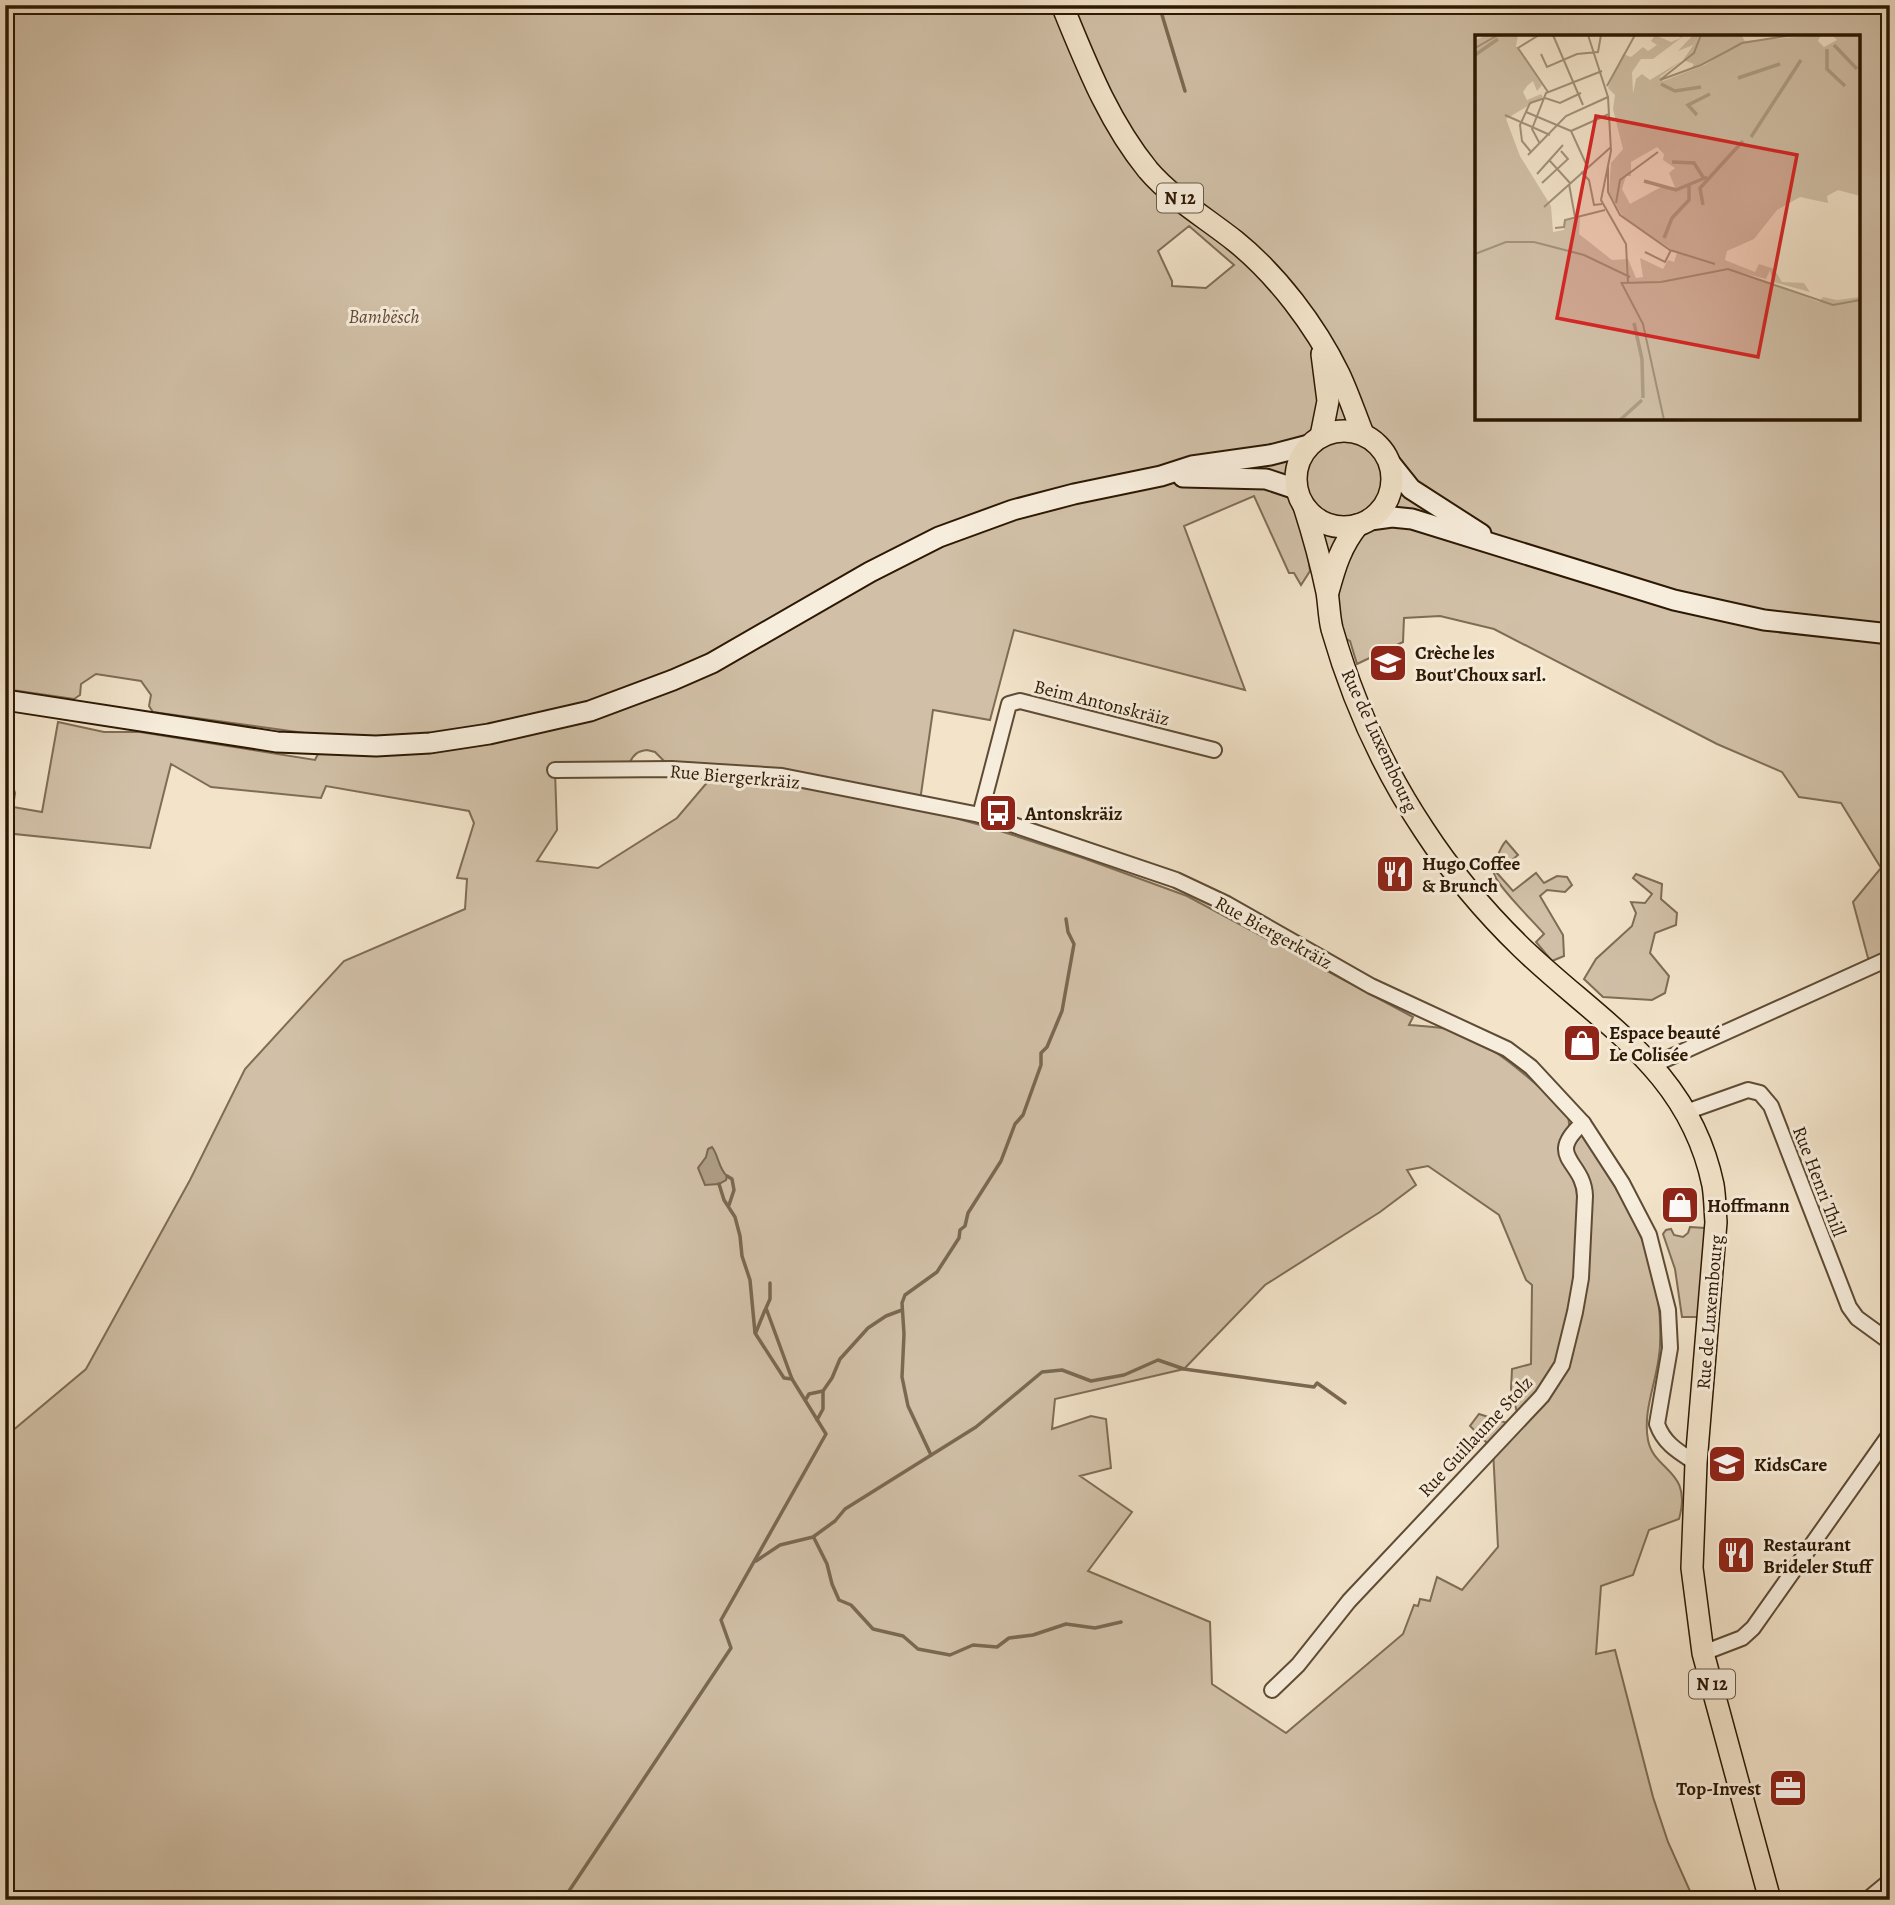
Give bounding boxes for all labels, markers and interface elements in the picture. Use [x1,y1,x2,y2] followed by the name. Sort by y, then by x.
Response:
[1475,35,1860,420] inset map
[1157,183,1203,212] road number: N 12
[348,304,420,330] park label: Bambësch
[1415,640,1546,688] place label: Crèche les Bout'Choux sarl.
[1367,642,1409,684] school or university icon: Crèche les Bout'Choux sarl.
[1335,665,1424,817] street label: Rue de Luxembourg
[1031,674,1172,732] street label: Beim Antonskräiz
[669,758,801,796] street label: Rue Biergerkräiz
[977,792,1019,834] bus stop icon: Antonskräiz
[1024,801,1123,827] place label: Antonskräiz
[1422,851,1521,899] place label: Hugo Coffee & Brunch
[1374,853,1416,895] restaurant icon: Hugo Coffee & Brunch
[1210,890,1337,976] street label: Rue Biergerkräiz
[1609,1020,1721,1068] place label: Espace beauté Le Colisée
[1561,1022,1603,1064] shop icon: Espace beauté Le Colisée
[1786,1122,1852,1241] street label: Rue Henri Thill
[1659,1184,1701,1226] shop icon: Hoffmann
[1707,1193,1790,1219] place label: Hoffmann
[1690,1233,1730,1390] street label: Rue de Luxembourg
[1413,1370,1539,1503] street label: Rue Guillaume Stolz
[1706,1443,1748,1485] school or university icon: KidsCare
[1754,1452,1827,1478] place label: KidsCare
[1763,1532,1874,1580] place label: Restaurant Brideler Stuff
[1715,1534,1757,1576] restaurant icon: Restaurant Brideler Stuff
[1689,1670,1735,1699] road number: N 12
[1767,1767,1809,1809] office icon: Top-Invest
[1676,1776,1762,1802] place label: Top-Invest

